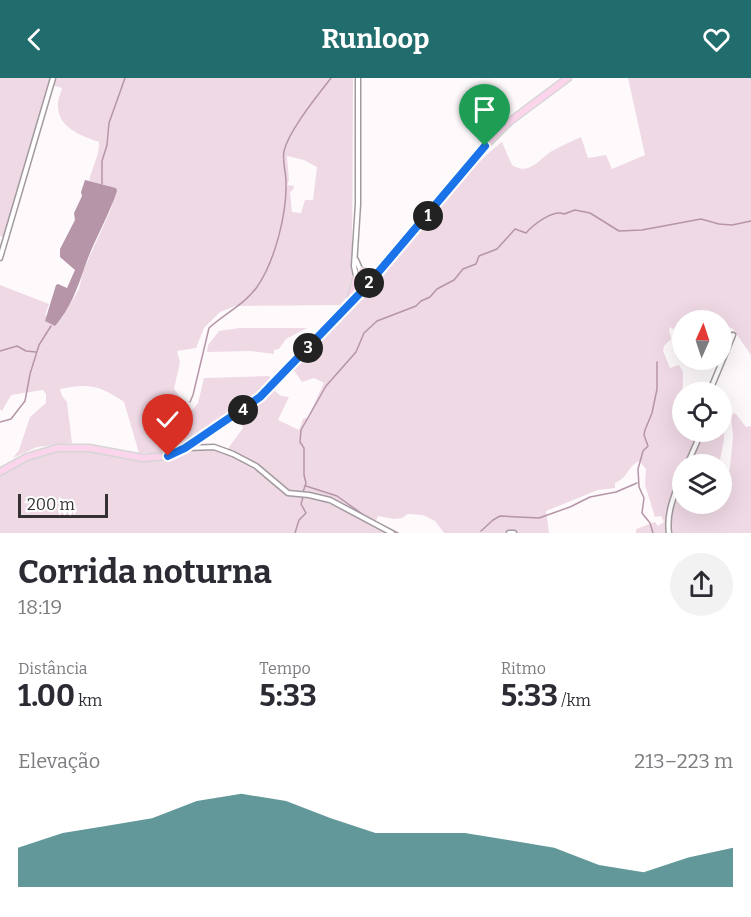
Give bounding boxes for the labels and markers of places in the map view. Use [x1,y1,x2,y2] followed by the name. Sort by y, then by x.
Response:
[459,84,510,146] pin
[413,201,443,231] pin: 1
[354,268,384,298] pin: 2
[293,333,323,363] pin: 3
[142,394,193,456] pin
[228,395,258,425] pin: 4

